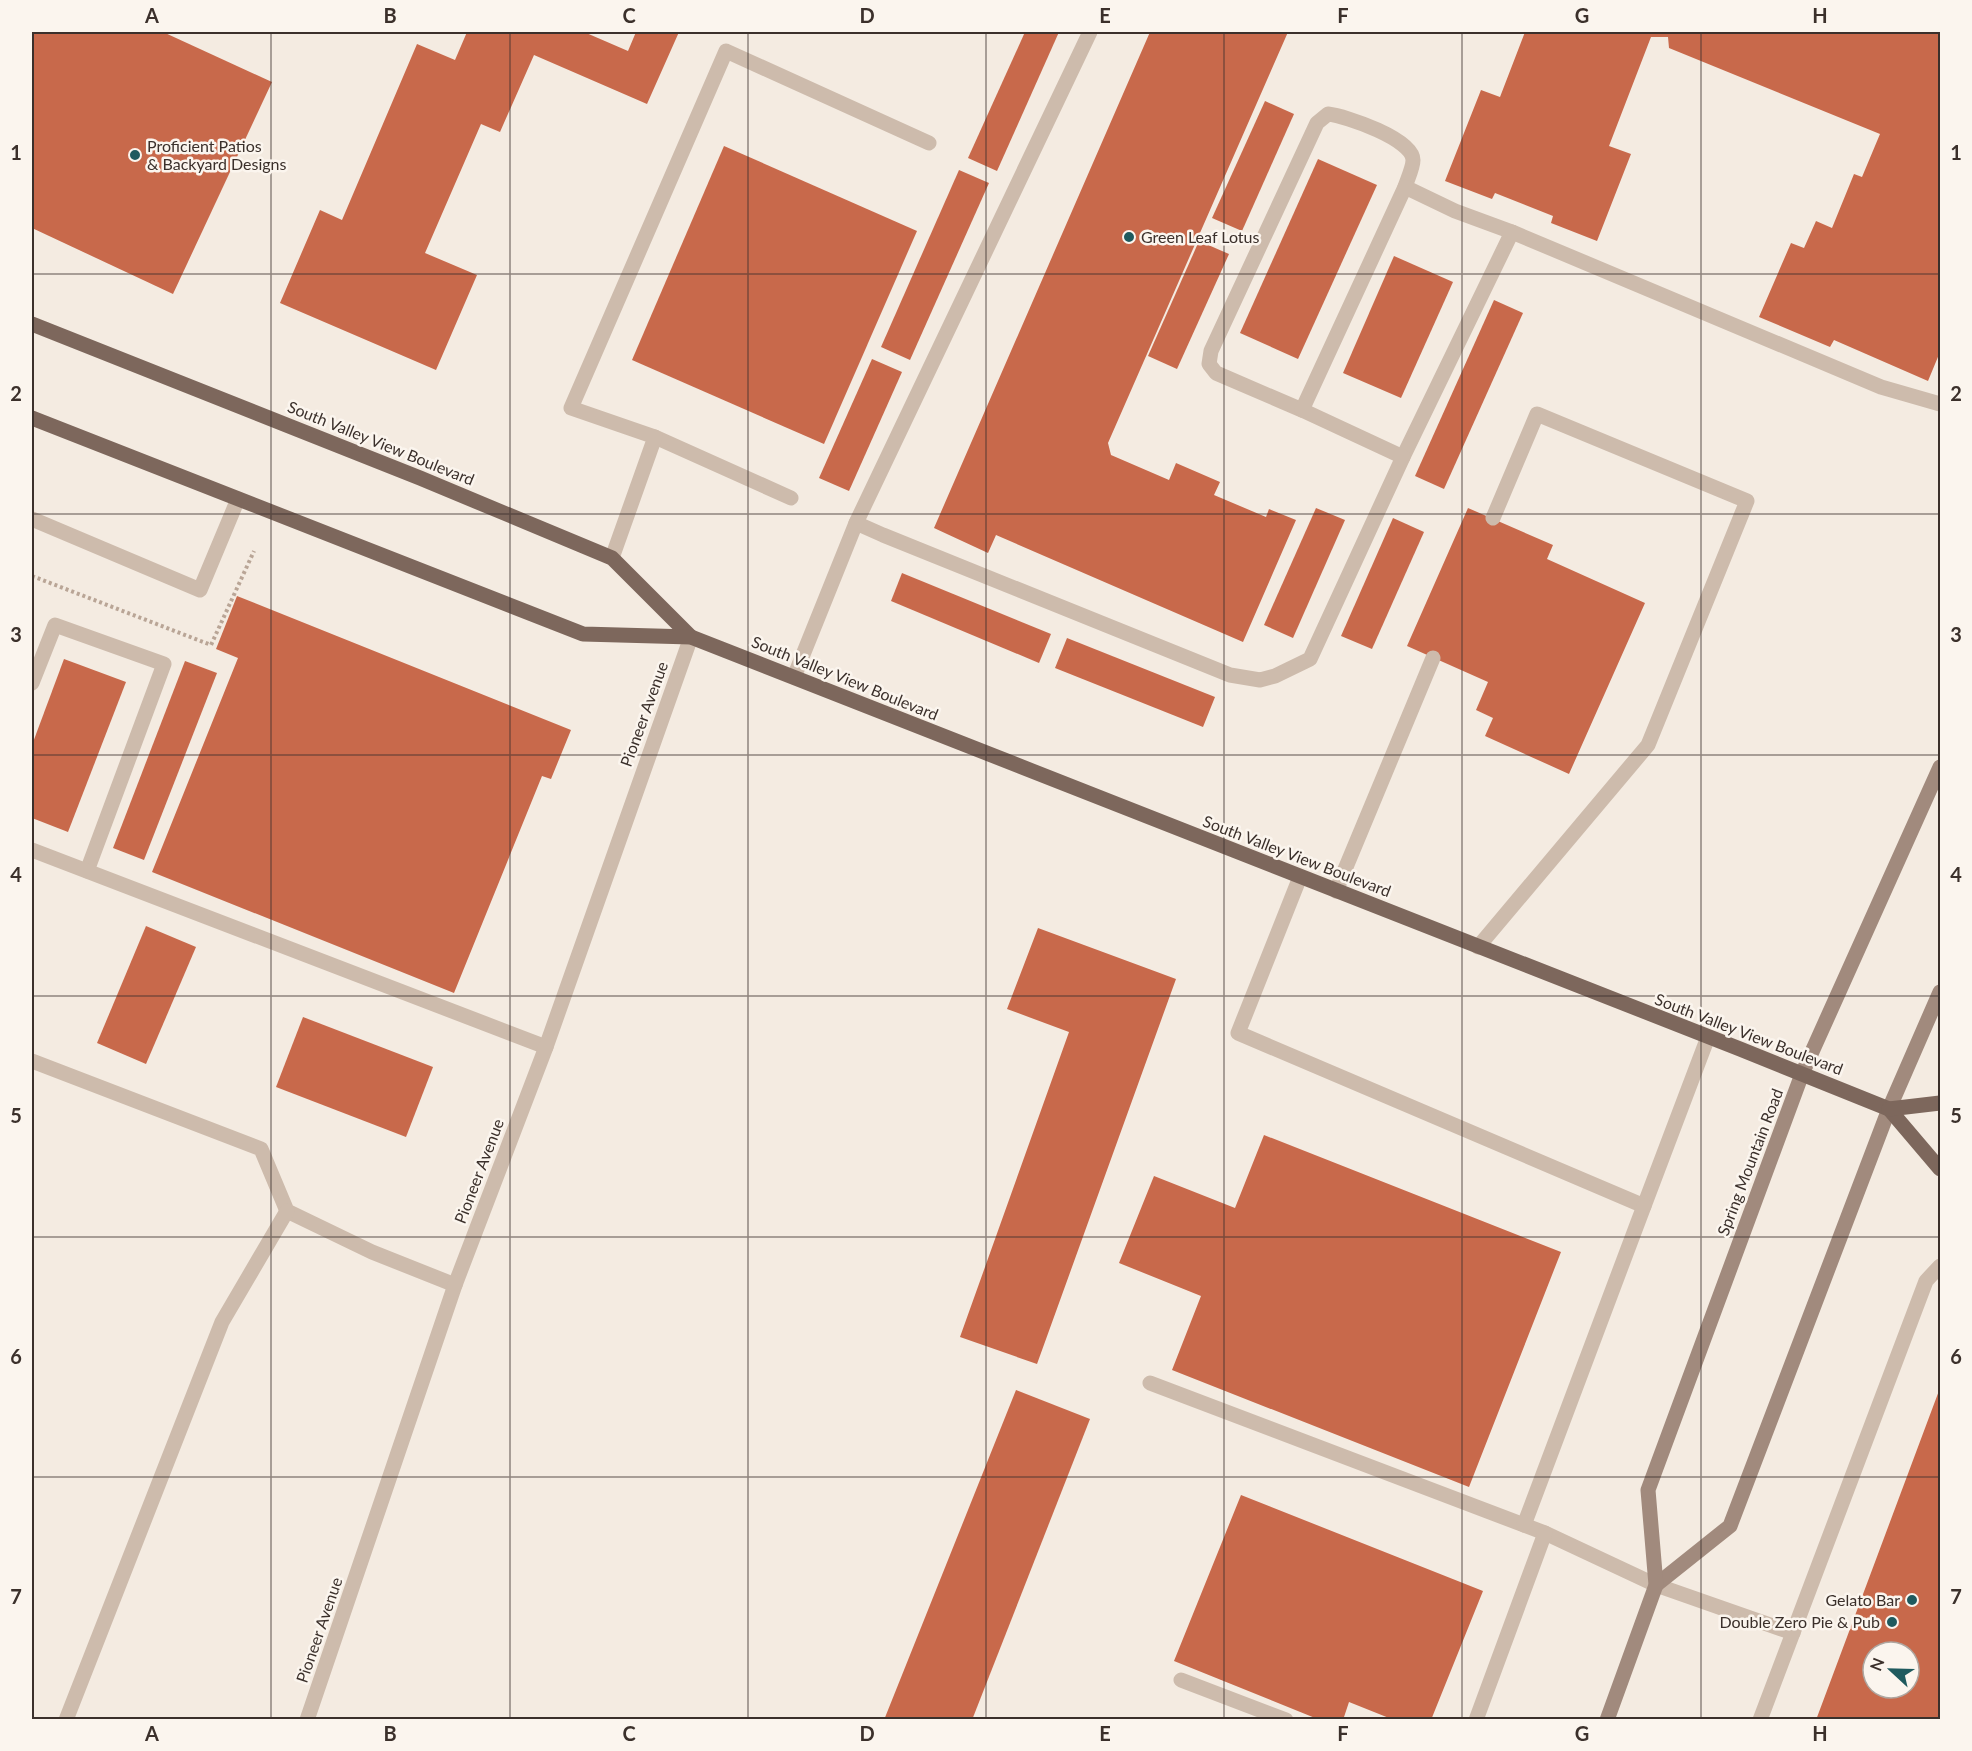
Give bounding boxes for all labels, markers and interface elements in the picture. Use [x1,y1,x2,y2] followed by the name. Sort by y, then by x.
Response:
[144,3,159,27] text: A
[383,3,397,27] text: B
[622,3,636,27] text: C
[859,3,875,27] text: D
[1099,3,1111,27] text: E
[1337,3,1349,27] text: F
[1575,3,1589,27] text: G
[1812,3,1828,27] text: H
[147,136,287,173] place label: Proficient Patios & Backyard Designs
[10,140,22,164] text: 1
[1950,140,1962,164] text: 1
[128,148,142,162] marker: Proficient Patios & Backyard Designs
[1141,227,1260,246] place label: Green Leaf Lotus
[1122,230,1136,244] marker: Green Leaf Lotus
[10,381,22,405] text: 2
[1950,381,1962,405] text: 2
[285,396,477,489] street label: South Valley View Boulevard
[10,622,22,646] text: 3
[1950,622,1962,646] text: 3
[749,631,941,724] street label: South Valley View Boulevard
[616,659,671,769] street label: Pioneer Avenue
[1201,811,1394,900] street label: South Valley View Boulevard
[10,862,22,886] text: 4
[1950,862,1962,886] text: 4
[1653,989,1846,1078] street label: South Valley View Boulevard
[1713,1086,1786,1238] street label: Spring Mountain Road
[10,1103,22,1127] text: 5
[1950,1103,1962,1127] text: 5
[450,1116,507,1226] street label: Pioneer Avenue
[10,1344,22,1368] text: 6
[1950,1344,1962,1368] text: 6
[292,1575,345,1685] street label: Pioneer Avenue
[10,1584,22,1608] text: 7
[1950,1584,1962,1608] text: 7
[1825,1590,1900,1609] place label: Gelato Bar
[1905,1593,1919,1607] marker: Gelato Bar
[1719,1612,1880,1631] place label: Double Zero Pie & Pub
[1885,1615,1899,1629] marker: Double Zero Pie & Pub
[1861,1640,1921,1700] north arrow
[1866,1655,1888,1673] text: N
[144,1721,159,1745] text: A
[383,1721,397,1745] text: B
[622,1721,636,1745] text: C
[859,1721,875,1745] text: D
[1099,1721,1111,1745] text: E
[1337,1721,1349,1745] text: F
[1575,1721,1589,1745] text: G
[1812,1721,1828,1745] text: H

